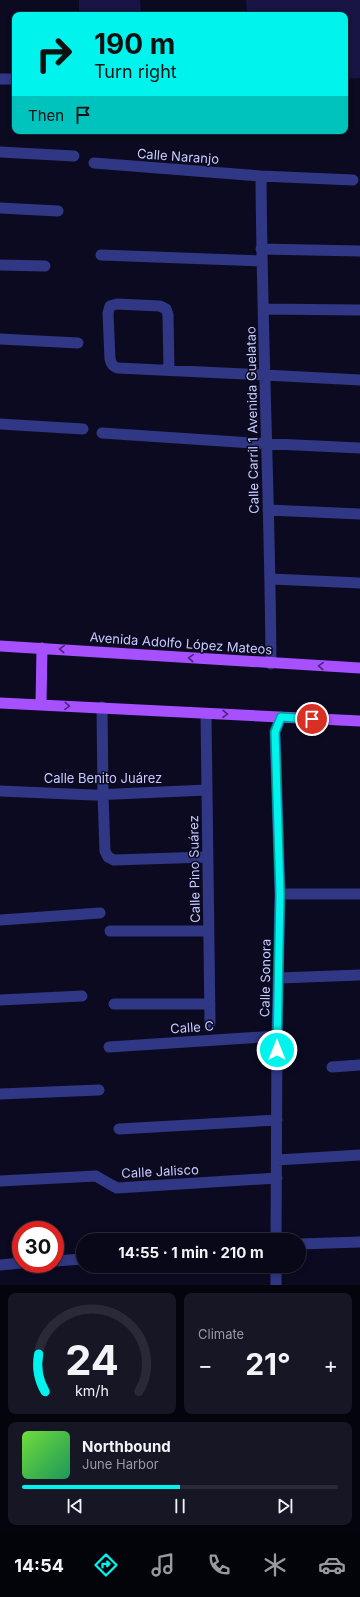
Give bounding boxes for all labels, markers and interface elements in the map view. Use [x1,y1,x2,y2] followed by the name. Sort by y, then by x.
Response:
[94,27,175,61] text: 190 m
[28,28,80,80] icon: right
[94,61,177,82] text: Turn right
[72,104,94,126] icon: arrive
[28,106,64,125] text: Then
[136,145,220,167] street label: Calle Naranjo
[242,326,262,514] street label: Calle Carril 1 Avenida Guelatao
[89,629,273,657] street label: Avenida Adolfo López Mateos
[59,645,65,654] one-way arrow
[188,654,194,663] one-way arrow
[318,662,324,671] one-way arrow
[64,701,70,710] one-way arrow
[295,702,329,736] pin
[301,708,323,730] icon: arrive
[222,710,228,719] one-way arrow
[44,770,162,786] street label: Calle Benito Juárez
[185,815,203,923] street label: Calle Pino Suárez
[256,939,274,1017] street label: Calle Sonora
[170,1017,214,1037] street label: Calle C
[256,1029,298,1071] position arrow
[121,1161,199,1181] street label: Calle Jalisco
[12,1221,64,1273] speed limit sign: 30
[118,1243,264,1262] text: 14:55 · 1 min · 210 m
[198,1326,244,1342] text: Climate
[65,1334,119,1384] text: 24
[245,1346,291,1382] text: 21°
[198,1352,213,1378] text: −
[323,1352,338,1378] text: +
[75,1381,109,1398] text: km/h
[82,1437,171,1456] text: Northbound
[82,1456,159,1472] text: June Harbor
[64,1495,86,1517] icon: previous
[169,1495,191,1517] icon: pause
[274,1495,296,1517] icon: next
[92,1551,120,1579] icon: directions
[149,1551,177,1579] icon: music
[205,1551,233,1579] icon: phone
[261,1551,289,1579] icon: climate
[318,1551,346,1579] icon: car
[14,1555,64,1576] text: 14:54

